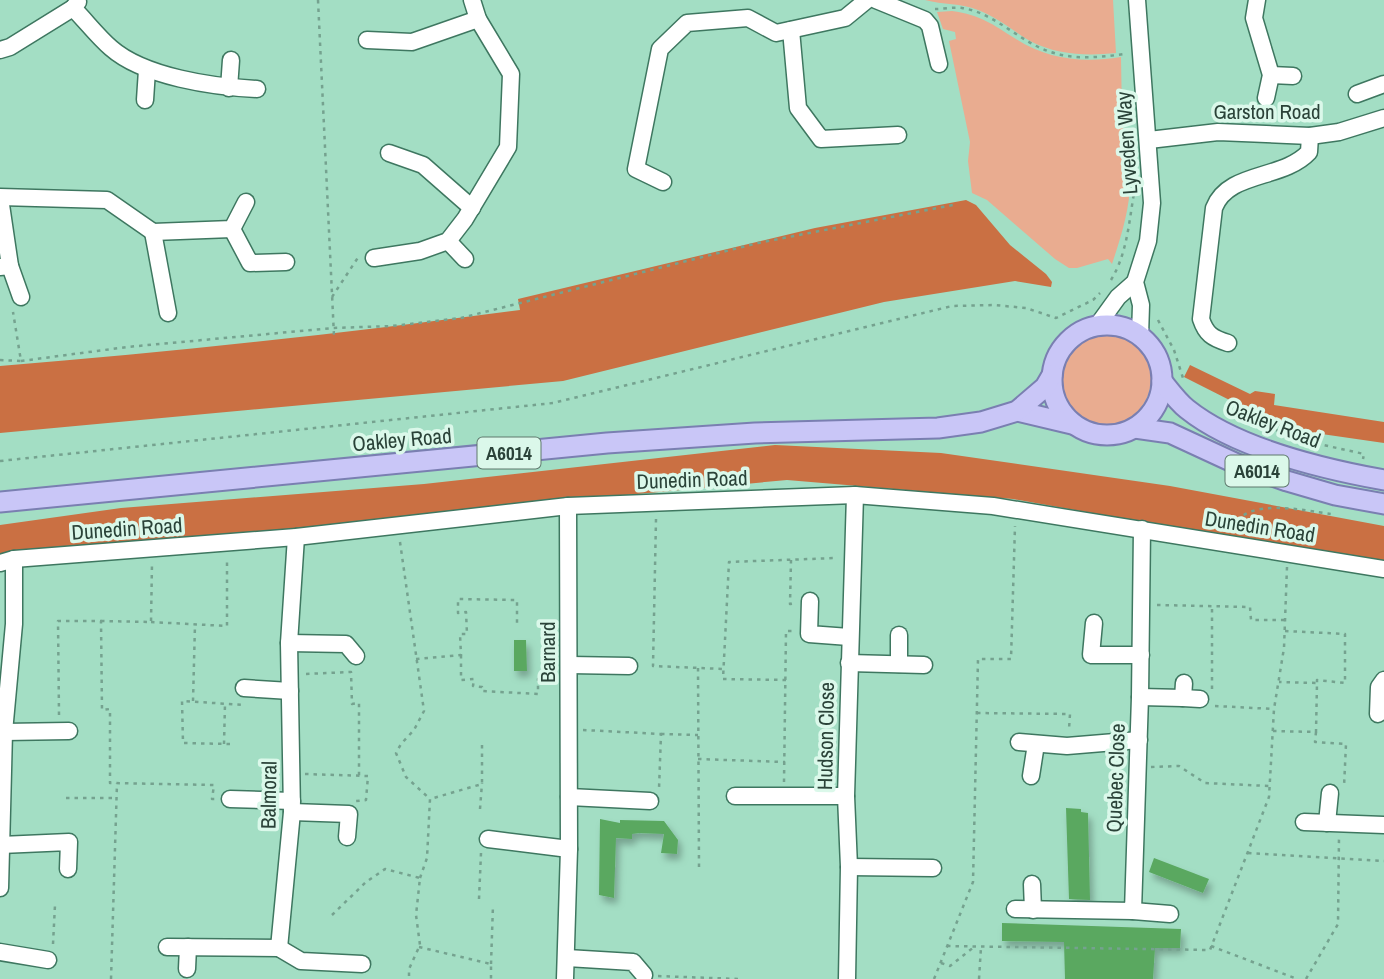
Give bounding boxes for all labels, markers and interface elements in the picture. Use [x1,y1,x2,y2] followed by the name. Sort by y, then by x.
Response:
[1108,90,1145,195] street label: Lyveden Way
[1213,97,1321,126] street label: Garston Road
[1222,392,1325,455] street label: Oakley Road
[351,421,453,458] street label: Oakley Road
[477,437,540,468] road number: A6014
[1226,456,1288,486] road number: A6014
[636,463,748,496] street label: Dunedin Road
[1203,503,1317,550] street label: Dunedin Road
[71,510,183,547] street label: Dunedin Road
[533,621,562,683] street label: Barnard
[810,682,841,790] street label: Hudson Close
[1099,723,1132,833] street label: Quebec Close
[253,761,284,829] street label: Balmoral

